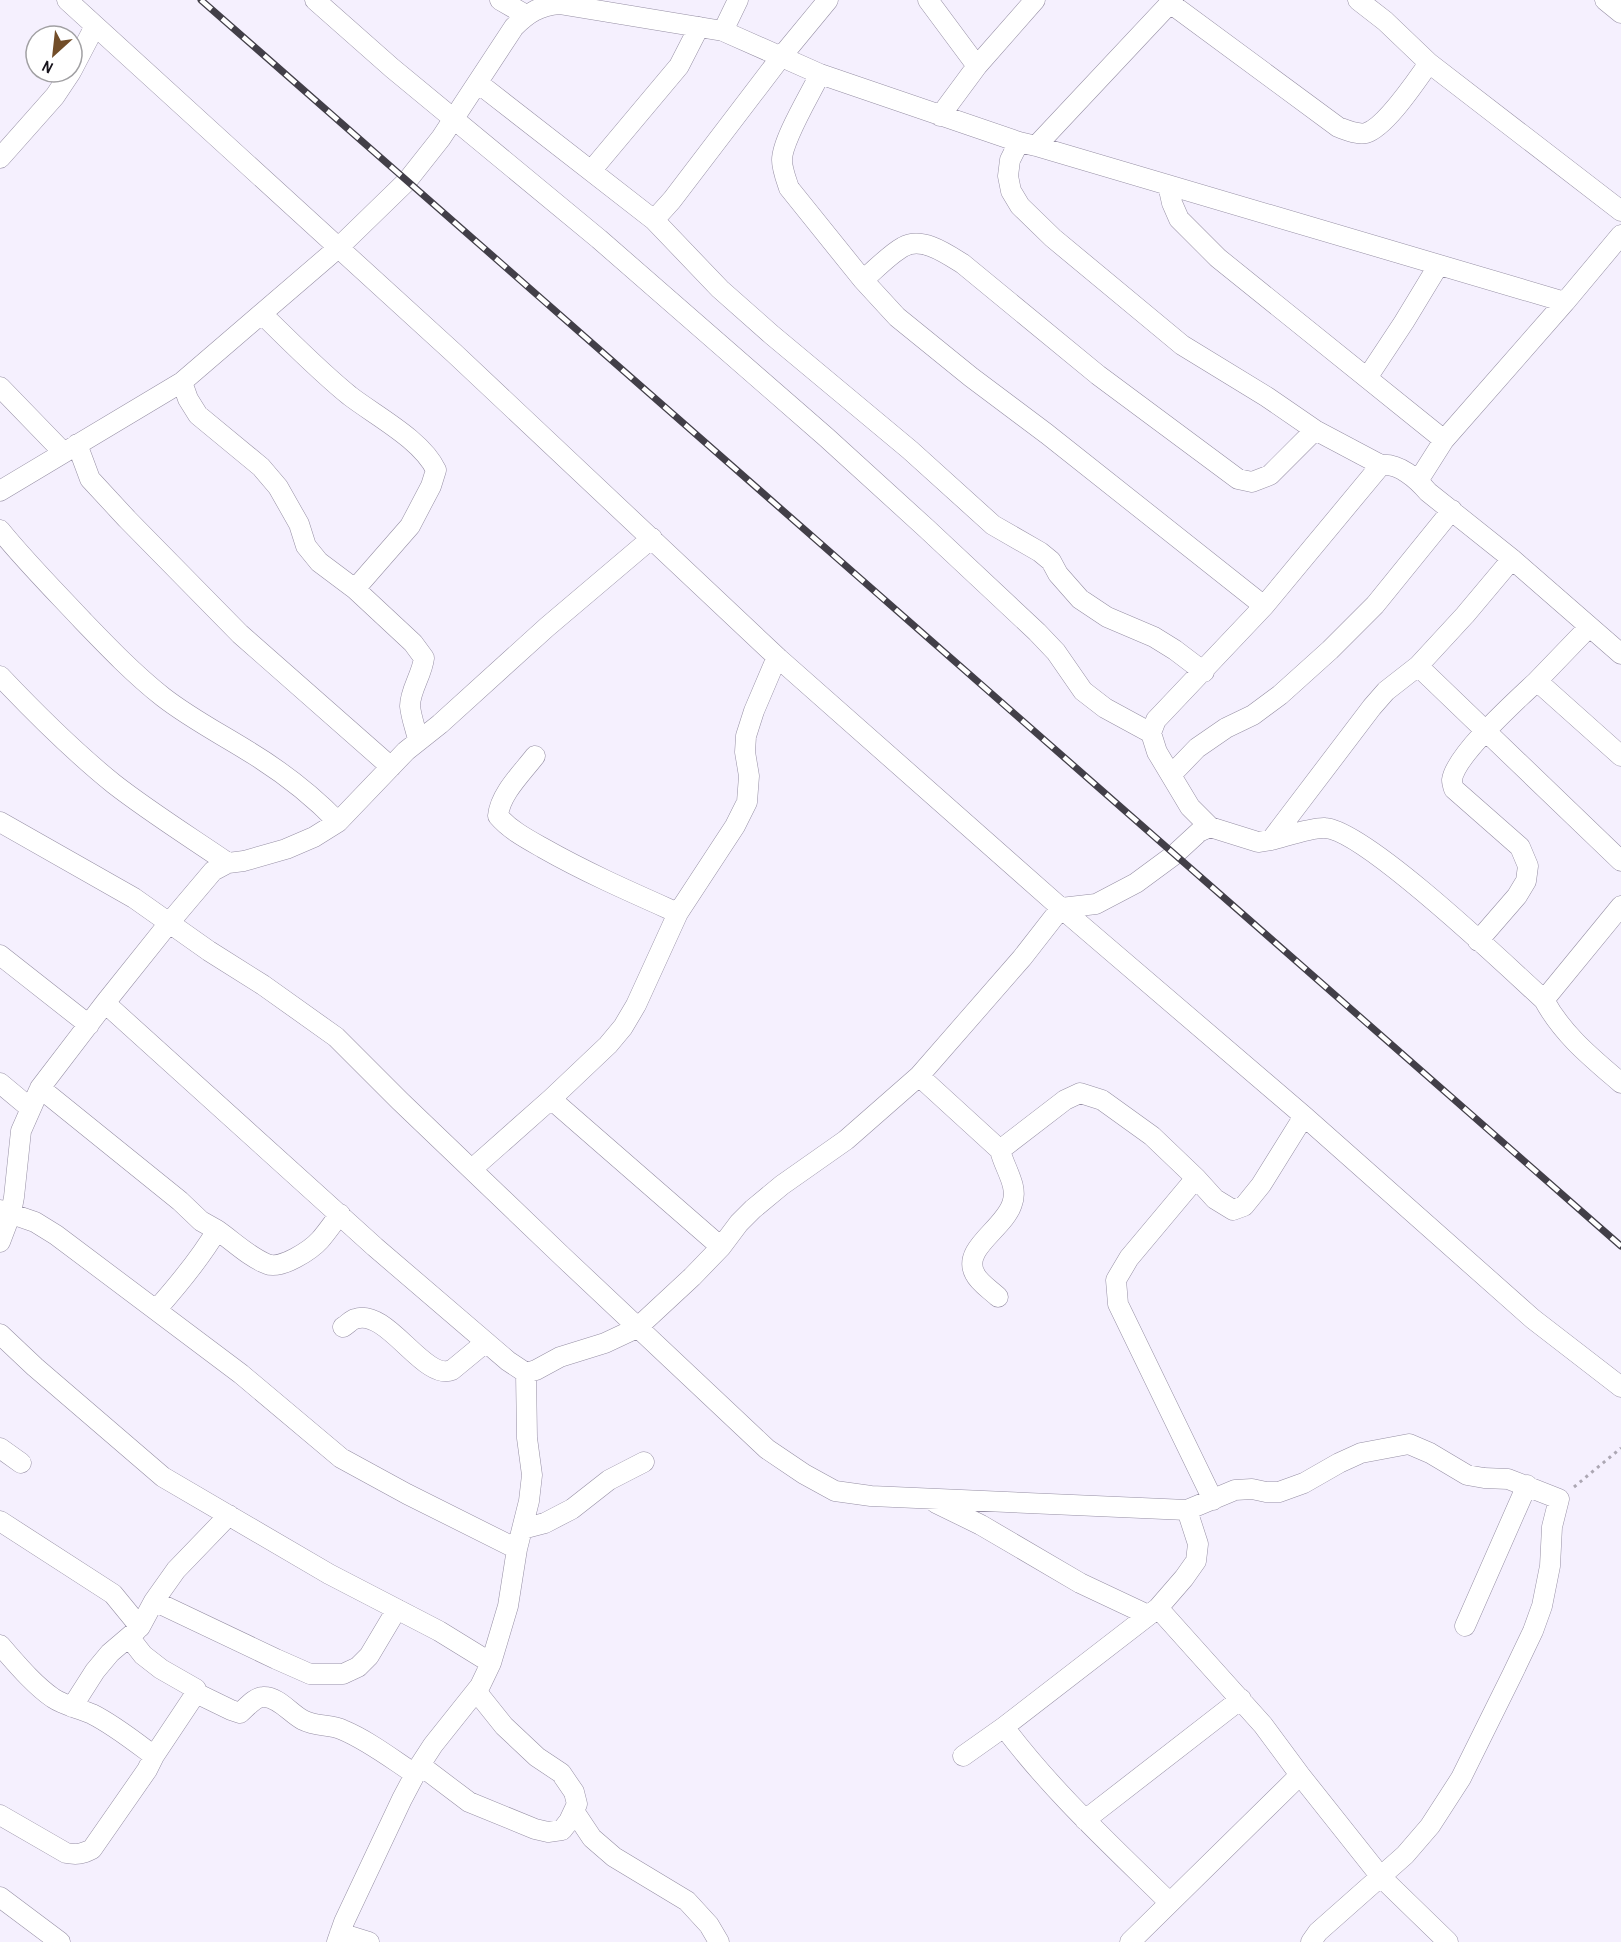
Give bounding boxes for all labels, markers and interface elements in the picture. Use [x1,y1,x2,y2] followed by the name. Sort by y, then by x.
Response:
[24,24,84,84] north arrow
[38,55,56,79] text: N

